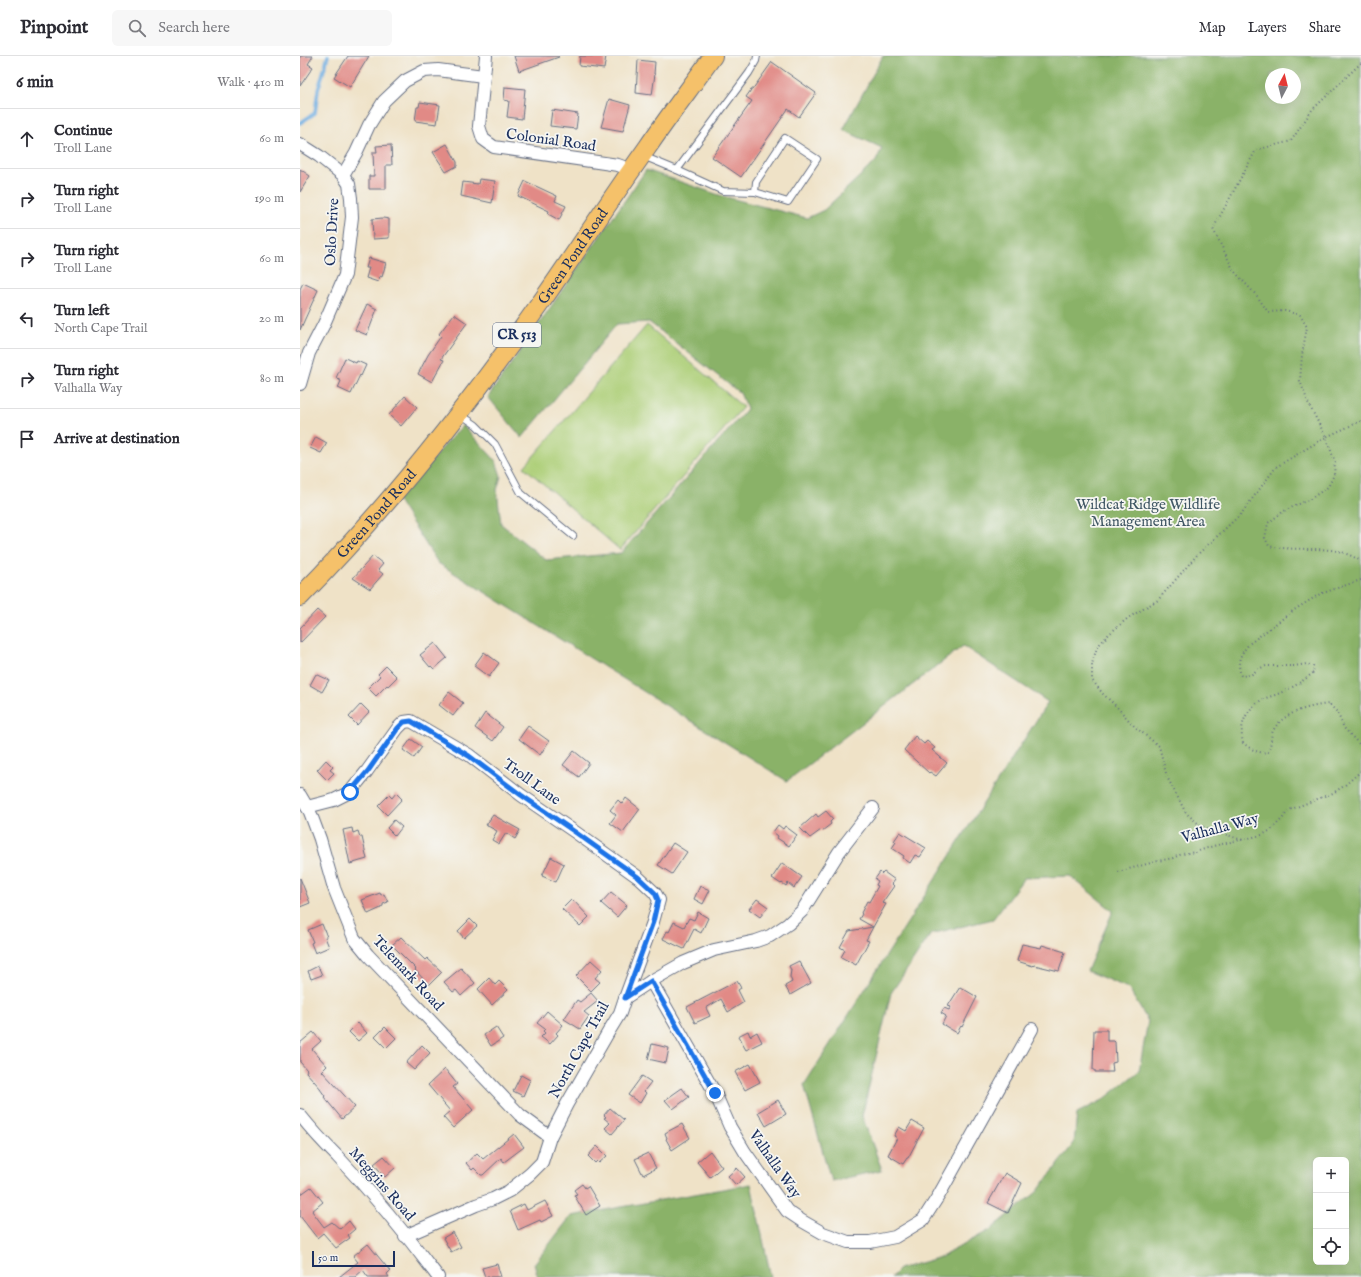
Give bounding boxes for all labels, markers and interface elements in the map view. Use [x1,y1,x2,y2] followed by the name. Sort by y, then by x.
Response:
[112,10,392,46] search box
[20,16,88,40] text: Pinpoint
[126,17,148,39] icon: search
[158,18,230,37] text: Search here
[1199,19,1226,37] text: Map
[1248,19,1287,37] text: Layers
[1309,19,1341,37] text: Share
[1265,68,1301,104] north arrow
[16,72,54,93] text: 6 min
[217,74,284,91] text: Walk · 410 m
[54,121,112,140] text: Continue
[505,124,598,156] street label: Colonial Road
[16,128,38,150] icon: ahead
[259,130,284,147] text: 60 m
[54,140,112,157] text: Troll Lane
[54,181,119,200] text: Turn right
[16,188,38,210] icon: right
[254,190,284,207] text: 190 m
[321,197,343,266] street label: Oslo Drive
[54,200,112,217] text: Troll Lane
[533,204,613,308] street label: Green Pond Road
[54,241,119,260] text: Turn right
[16,248,38,270] icon: right
[259,250,284,267] text: 60 m
[54,260,112,277] text: Troll Lane
[54,301,110,320] text: Turn left
[16,308,38,330] icon: left
[259,310,284,327] text: 20 m
[54,320,148,337] text: North Cape Trail
[493,323,541,347] road number: CR 513
[54,361,119,380] text: Turn right
[16,368,38,390] icon: right
[260,370,284,387] text: 80 m
[54,380,122,397] text: Valhalla Way
[16,428,38,450] icon: arrive
[54,429,180,448] text: Arrive at destination
[332,464,421,562] street label: Green Pond Road
[1076,495,1220,531] park label: Wildcat Ridge Wildlife Management Area
[499,755,565,809] street label: Troll Lane
[341,783,359,801] route start
[1178,808,1261,848] street label: Valhalla Way
[368,931,448,1015] street label: Telemark Road
[545,997,614,1102] street label: North Cape Trail
[706,1084,724,1102] route end
[744,1125,806,1202] street label: Valhalla Way
[345,1143,420,1226] street label: Meggins Road
[1313,1157,1349,1265] map controls
[1313,1157,1349,1193] button: +
[1313,1193,1349,1229] button: −
[1313,1229,1349,1265] button: locate
[312,1249,395,1268] scale bar
[318,1251,338,1265] text: 50 m

